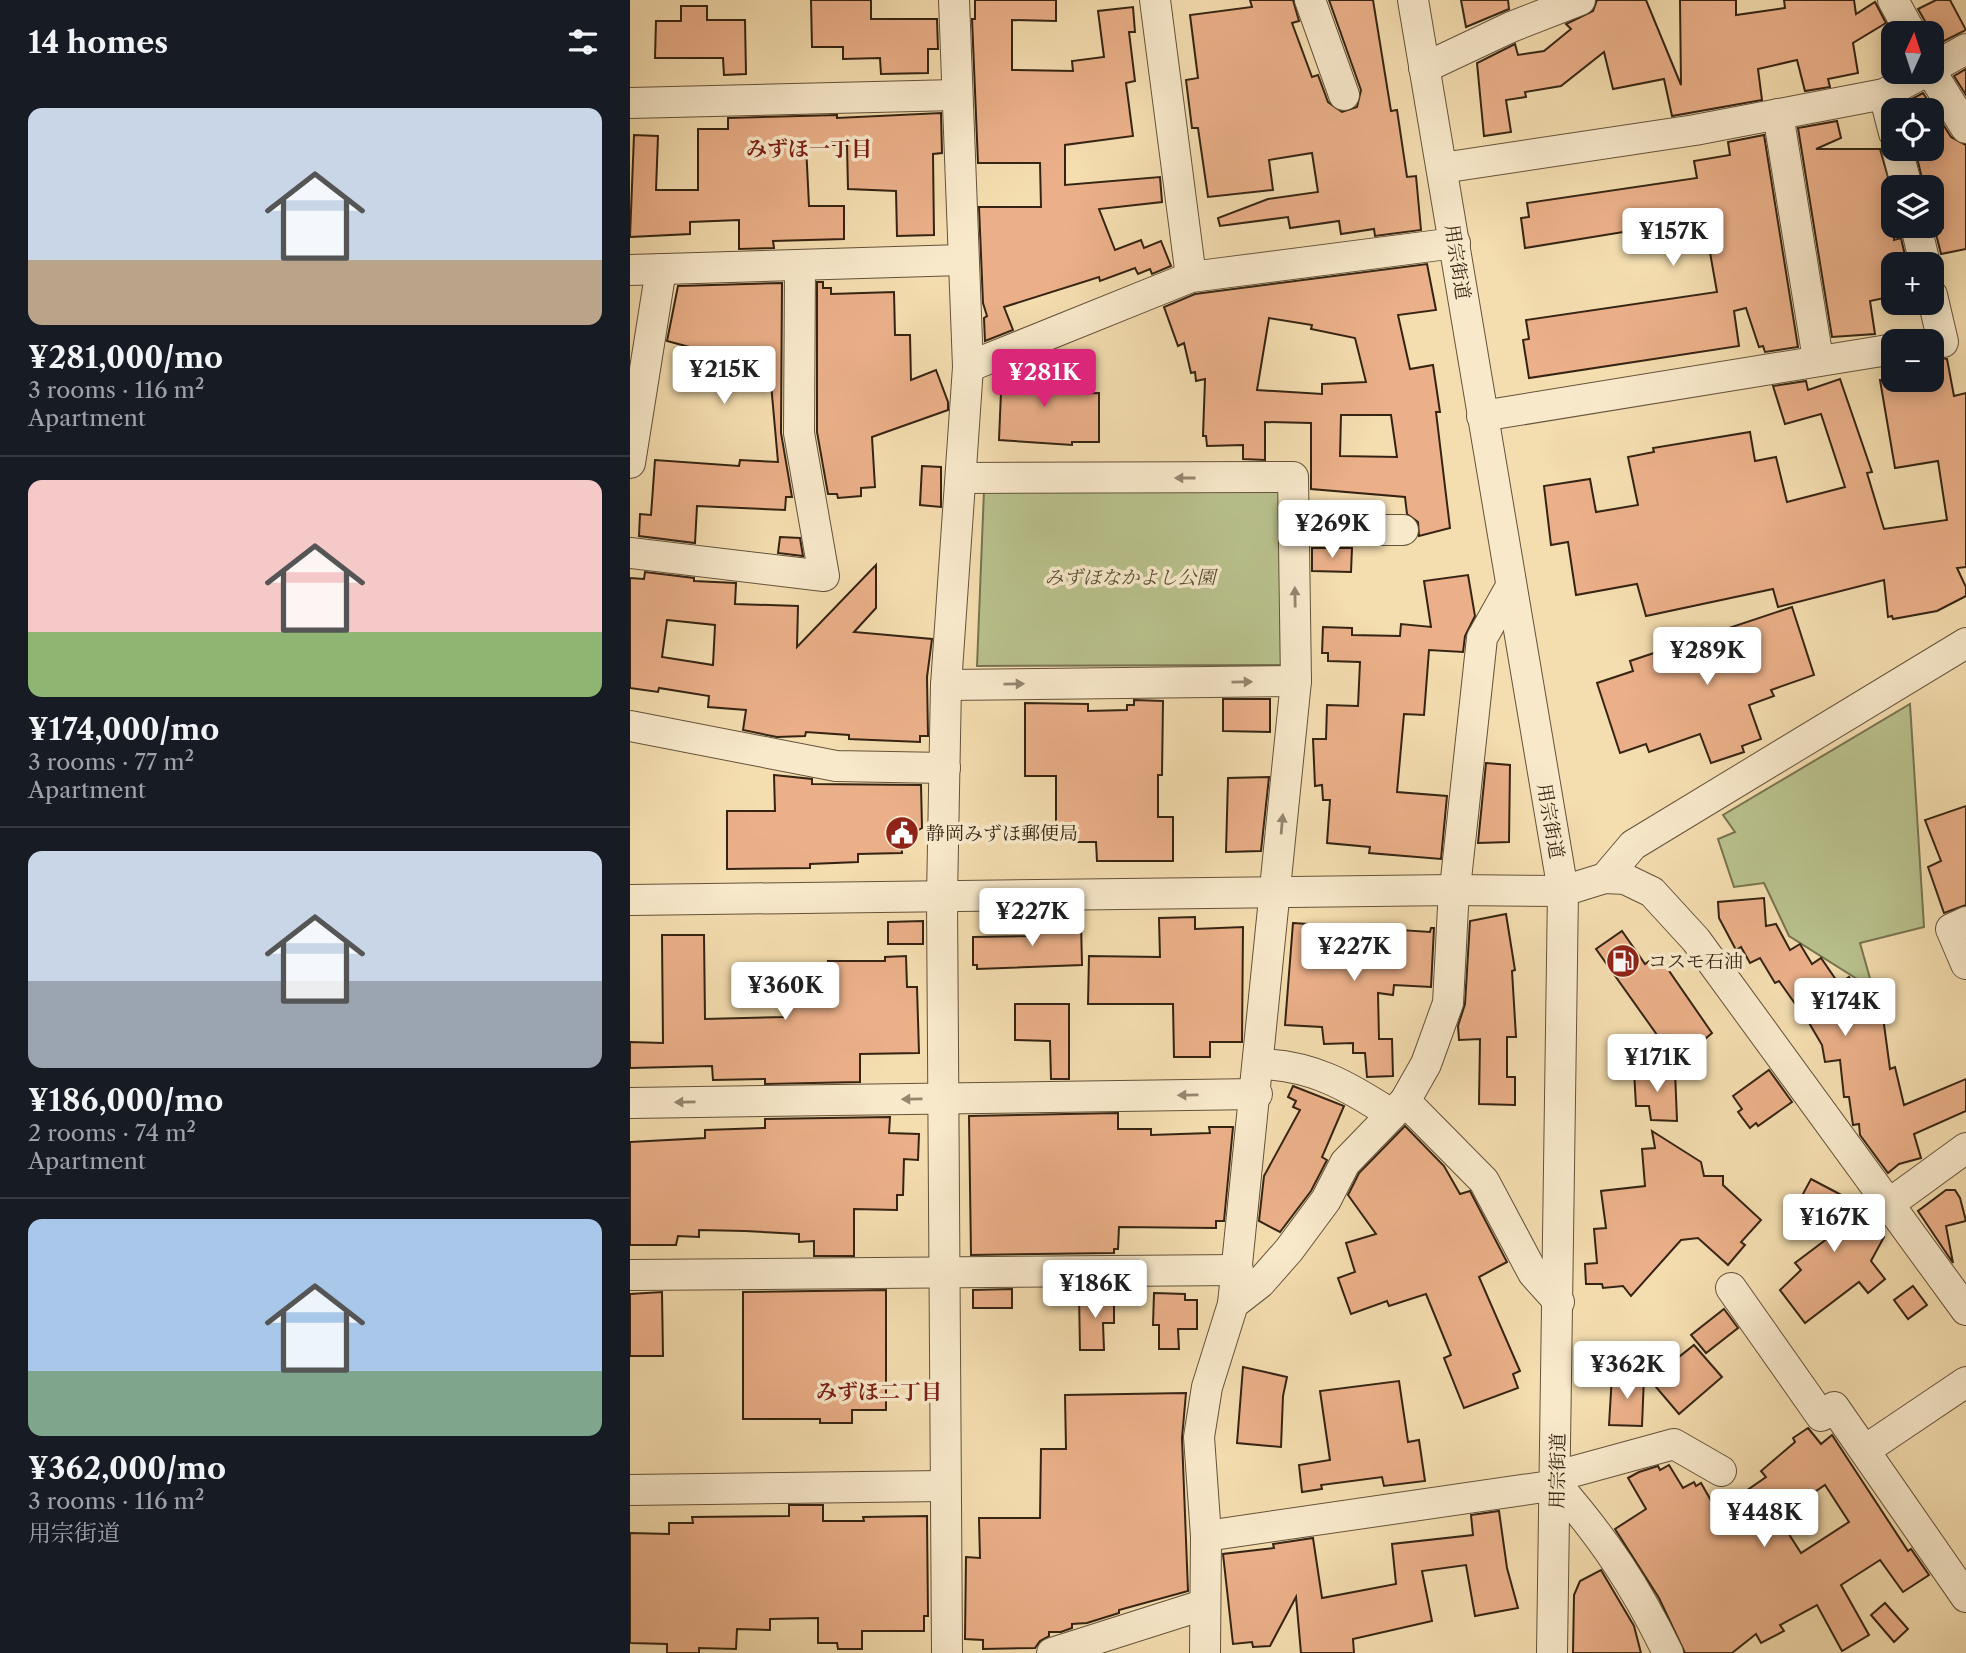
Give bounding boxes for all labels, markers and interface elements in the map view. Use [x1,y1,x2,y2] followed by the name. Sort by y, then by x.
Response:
[1881,21,1944,84] north arrow
[1881,21,1944,392] map controls
[564,23,602,61] icon: filters
[28,24,168,61] text: 14 homes
[1881,98,1944,161] button: locate
[746,136,872,161] district label: みずほ一丁目
[252,153,378,279] icon: home
[1881,175,1944,238] button: layers
[1624,208,1722,268] pin: ¥157K
[1638,217,1708,245] text: ¥157K
[1440,223,1475,301] street label: 用宗街道
[1881,252,1944,315] button: +
[1881,329,1944,392] button: −
[28,339,223,376] text: ¥281,000/mo
[675,346,773,406] pin: ¥215K
[995,350,1093,409] pin: ¥281K
[689,355,759,383] text: ¥215K
[1008,358,1080,386] text: ¥281K
[28,376,204,404] text: 3 rooms · 116 m²
[28,404,146,432] text: Apartment
[1174,472,1196,484] one-way arrow
[1283,500,1381,560] pin: ¥269K
[1294,509,1370,537] text: ¥269K
[252,525,378,651] icon: home
[1044,566,1218,589] park label: みずほなかよし公園
[1289,586,1301,608] one-way arrow
[1658,628,1756,687] pin: ¥289K
[1669,636,1745,664] text: ¥289K
[1231,676,1253,687] one-way arrow
[1003,678,1025,690] one-way arrow
[28,711,219,748] text: ¥174,000/mo
[28,748,194,776] text: 3 rooms · 77 m²
[28,776,146,804] text: Apartment
[1533,782,1568,861] street label: 用宗街道
[1277,813,1288,835] one-way arrow
[883,814,921,852] public building icon: 静岡みずほ郵便局
[926,822,1078,845] place label: 静岡みずほ郵便局
[983,888,1081,948] pin: ¥227K
[252,896,378,1022] icon: home
[995,897,1069,925] text: ¥227K
[1305,923,1403,983] pin: ¥227K
[1317,932,1391,960] text: ¥227K
[1604,942,1642,980] fuel station icon: コスモ石油
[1648,950,1743,973] place label: コスモ石油
[736,962,834,1022] pin: ¥360K
[747,971,823,999] text: ¥360K
[1796,978,1894,1038] pin: ¥174K
[1810,987,1880,1015] text: ¥174K
[1608,1034,1706,1094] pin: ¥171K
[1624,1043,1690,1071] text: ¥171K
[28,1082,223,1119] text: ¥186,000/mo
[1177,1089,1199,1101] one-way arrow
[901,1093,923,1105] one-way arrow
[673,1097,695,1108] one-way arrow
[28,1119,196,1147] text: 2 rooms · 74 m²
[28,1147,146,1175] text: Apartment
[1785,1194,1883,1254] pin: ¥167K
[1799,1203,1869,1231] text: ¥167K
[1046,1260,1144,1320] pin: ¥186K
[252,1265,378,1391] icon: home
[1059,1269,1131,1297] text: ¥186K
[1578,1342,1676,1401] pin: ¥362K
[1590,1350,1664,1378] text: ¥362K
[816,1379,942,1404] district label: みずほ二丁目
[1545,1433,1570,1509] street label: 用宗街道
[28,1450,226,1487] text: ¥362,000/mo
[28,1487,204,1515] text: 3 rooms · 116 m²
[1715,1490,1813,1549] pin: ¥448K
[1726,1498,1802,1526] text: ¥448K
[28,1519,120,1547] text: 用宗街道

